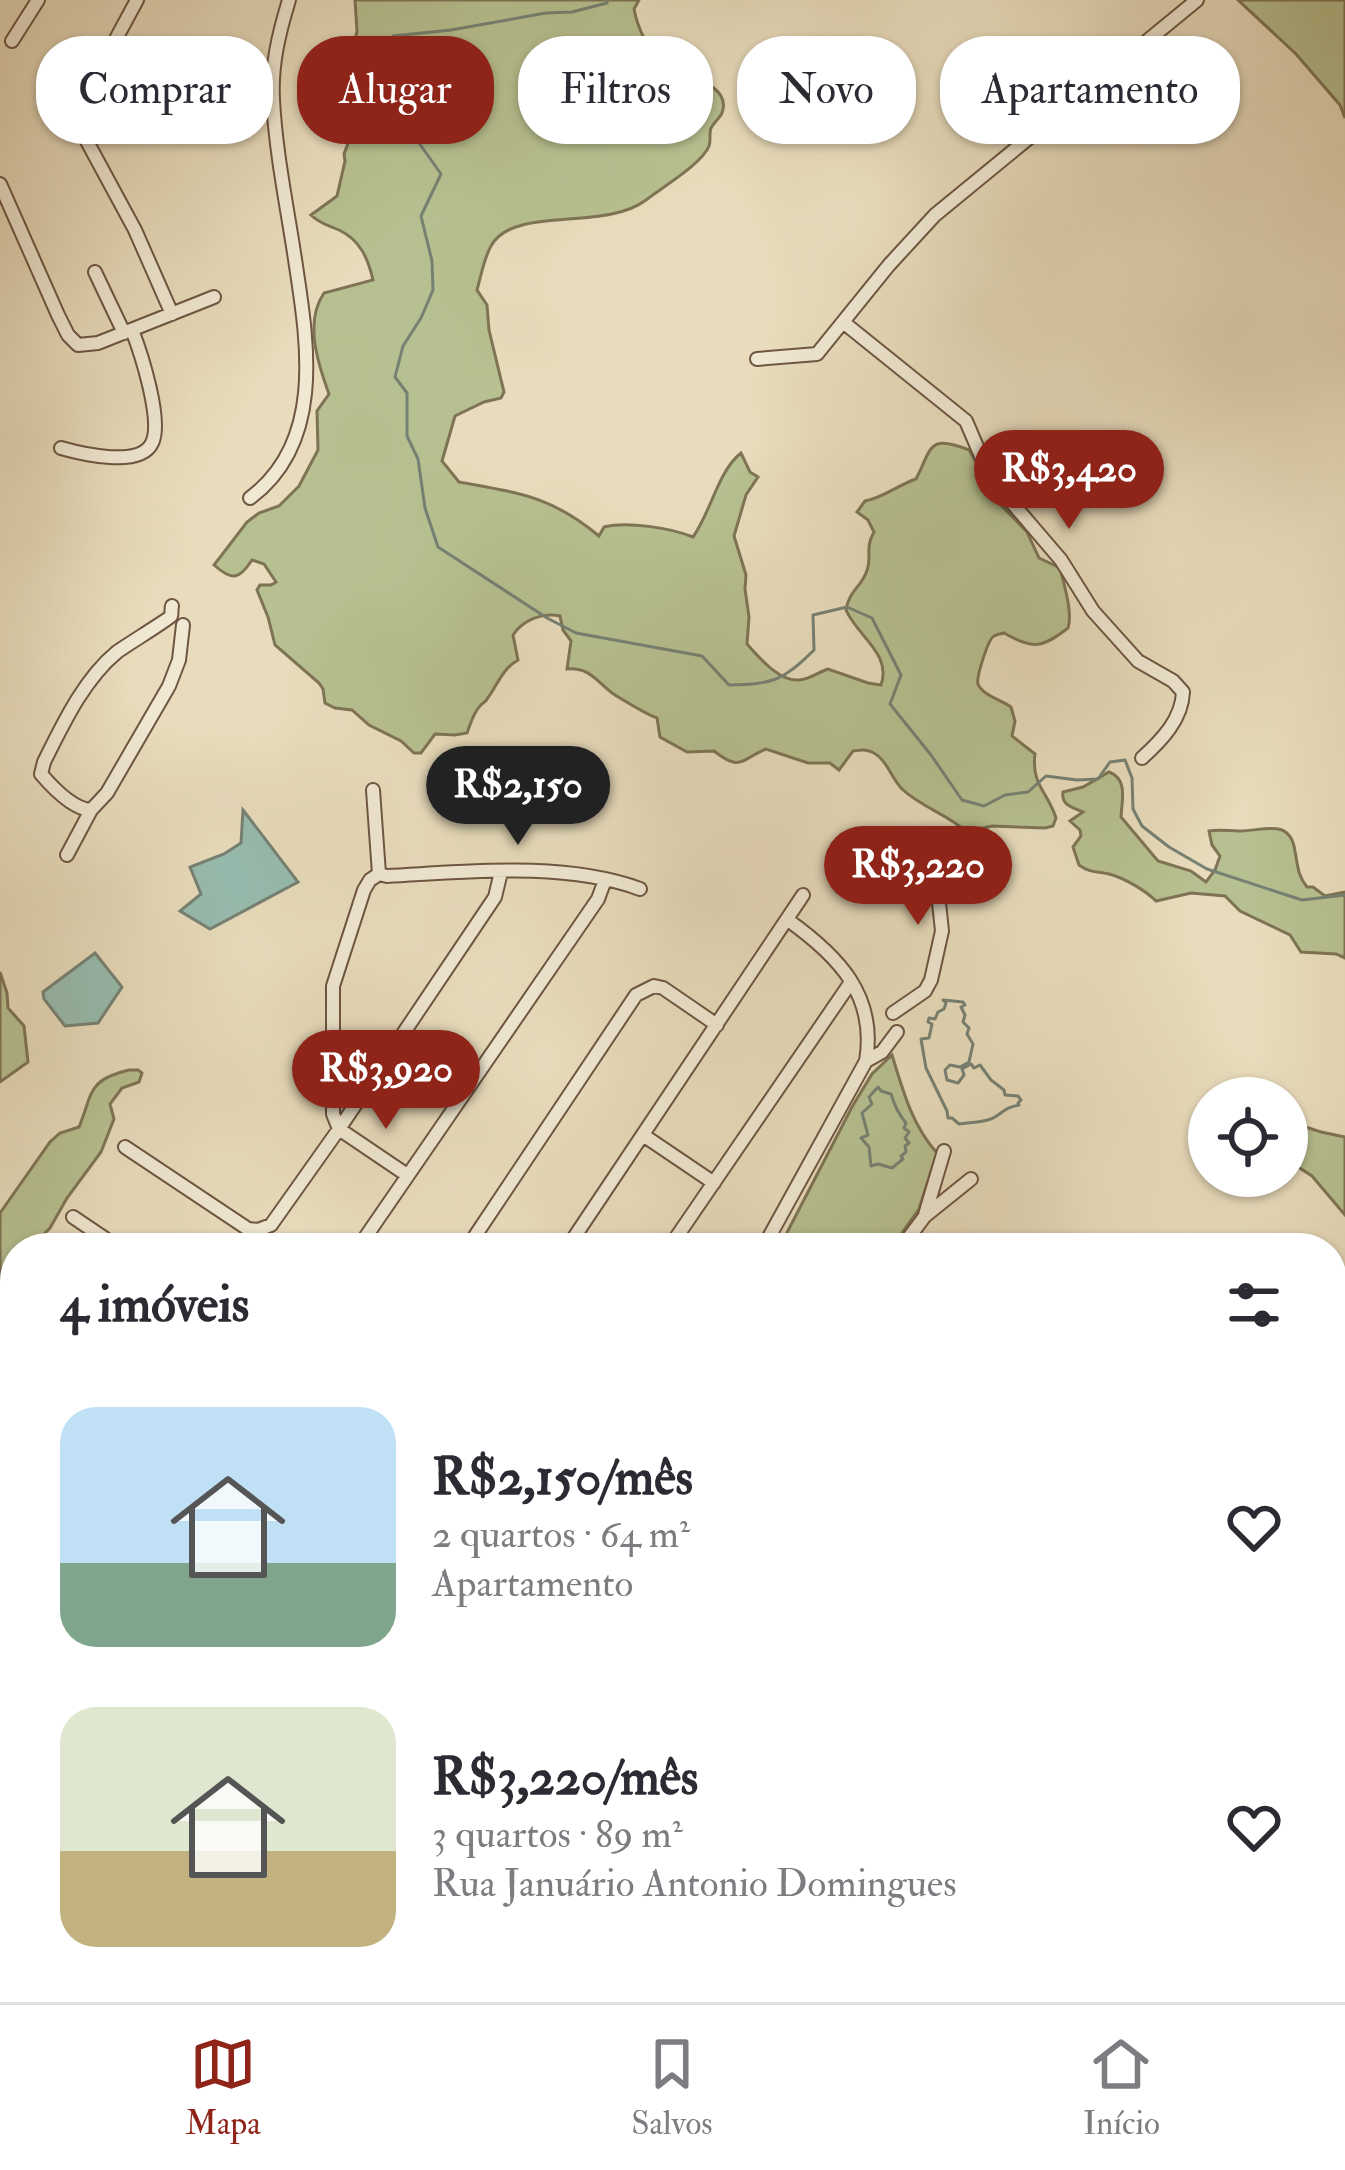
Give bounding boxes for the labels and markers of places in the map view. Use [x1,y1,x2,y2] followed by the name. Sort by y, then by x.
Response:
[958,430,1180,532] pin: R$3,420
[407,746,629,848] pin: R$2,150
[807,826,1029,928] pin: R$3,220
[275,1030,497,1132] pin: R$3,920

